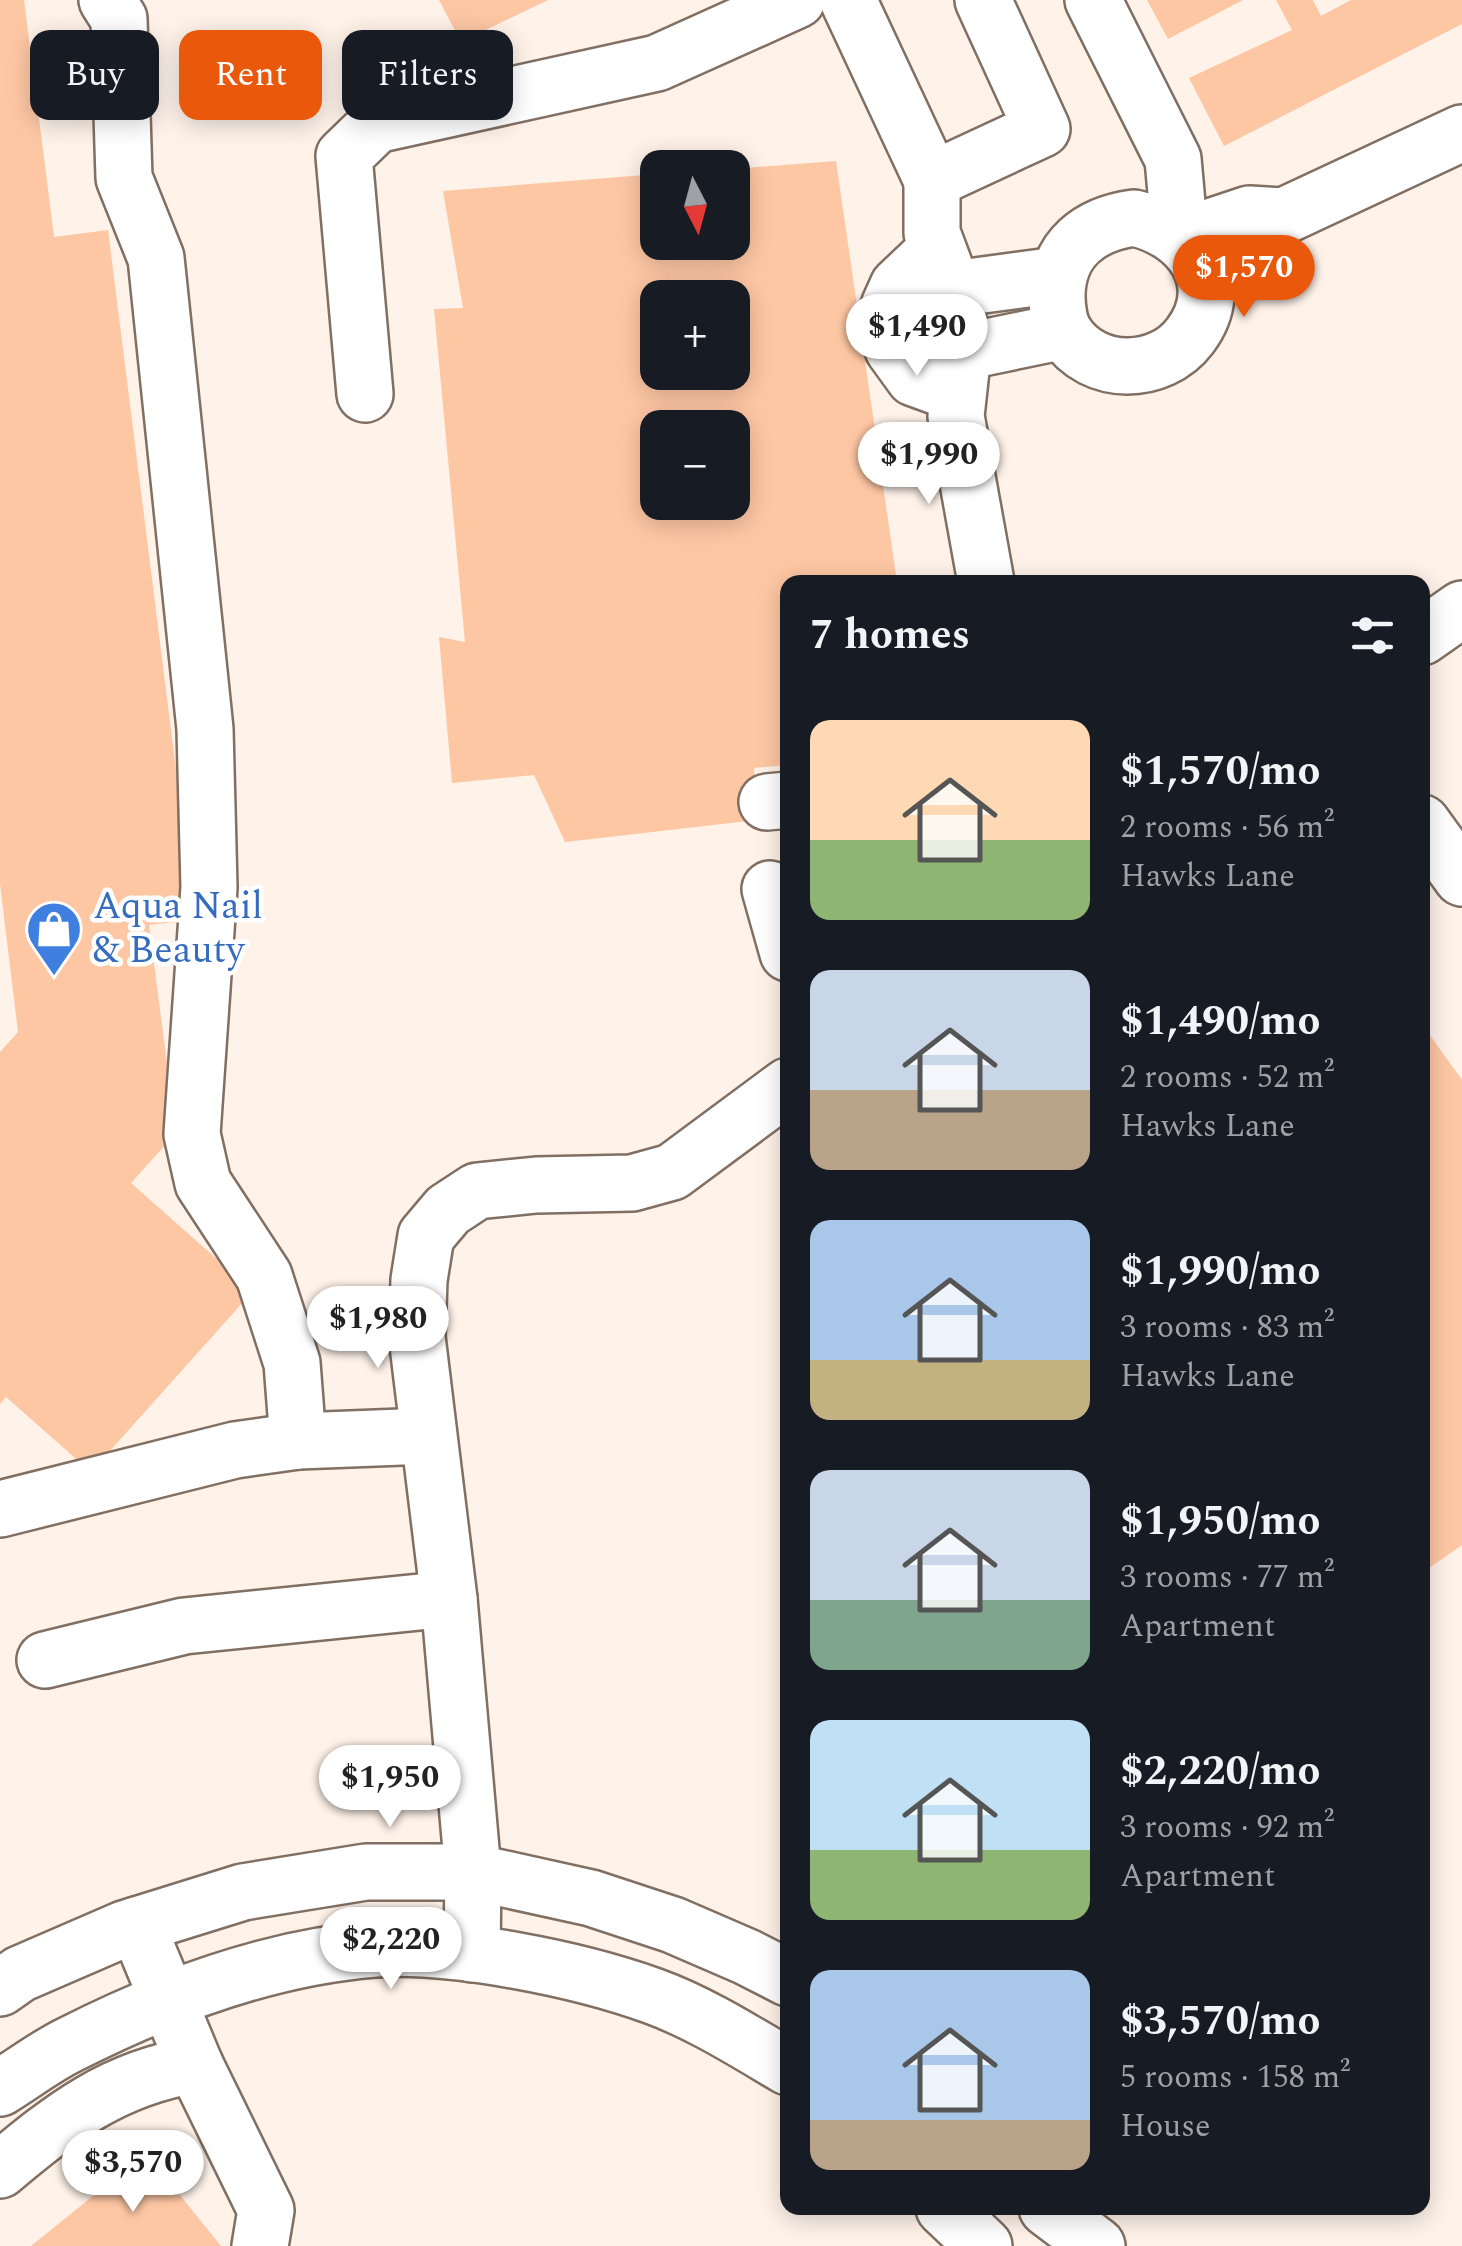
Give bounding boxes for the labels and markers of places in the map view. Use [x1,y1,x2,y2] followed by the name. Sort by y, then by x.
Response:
[1163,235,1325,320] pin: $1,570
[836,294,998,379] pin: $1,490
[848,422,1010,507] pin: $1,990
[93,878,263,980] place label: Aqua Nail & Beauty
[24,899,84,978] shop icon: Aqua Nail & Beauty
[297,1286,459,1371] pin: $1,980
[309,1745,471,1830] pin: $1,950
[310,1907,472,1992] pin: $2,220
[52,2130,214,2215] pin: $3,570

